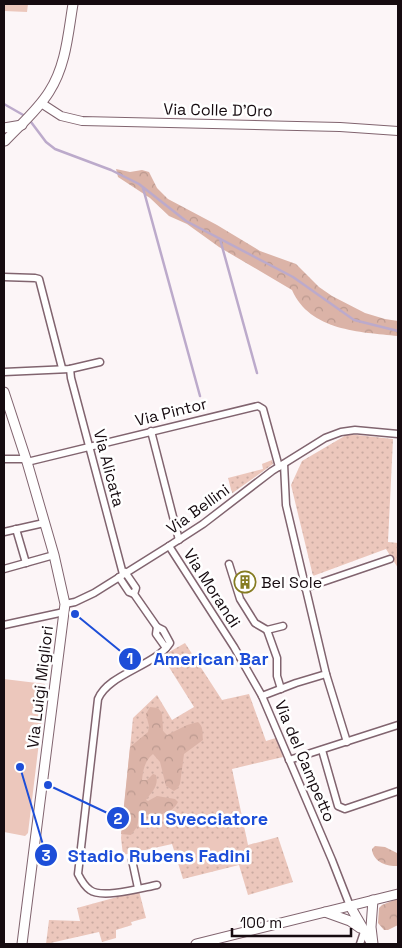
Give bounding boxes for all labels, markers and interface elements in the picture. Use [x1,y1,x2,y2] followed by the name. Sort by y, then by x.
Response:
[163,99,273,121] street label: Via Colle D'Oro
[133,393,209,431] street label: Via Pintor
[89,427,129,509] street label: Via Alicata
[162,479,234,539] street label: Via Bellini
[179,545,245,631] street label: Via Morandi
[233,570,257,594] building icon: Bel Sole
[261,572,322,593] place label: Bel Sole
[22,624,58,750] street label: Via Luigi Migliori
[118,642,278,675] callout: American Bar
[153,647,269,670] text: American Bar
[127,649,133,668] text: 1
[270,697,340,825] street label: Via del Campetto
[105,802,278,835] callout: Lu Svecciatore
[140,807,268,830] text: Lu Svecciatore
[114,809,123,828] text: 2
[33,839,261,872] callout: Stadio Rubens Fadini
[68,844,250,867] text: Stadio Rubens Fadini
[41,846,51,865] text: 3
[232,906,351,938] scale bar
[240,913,282,932] text: 100 m

